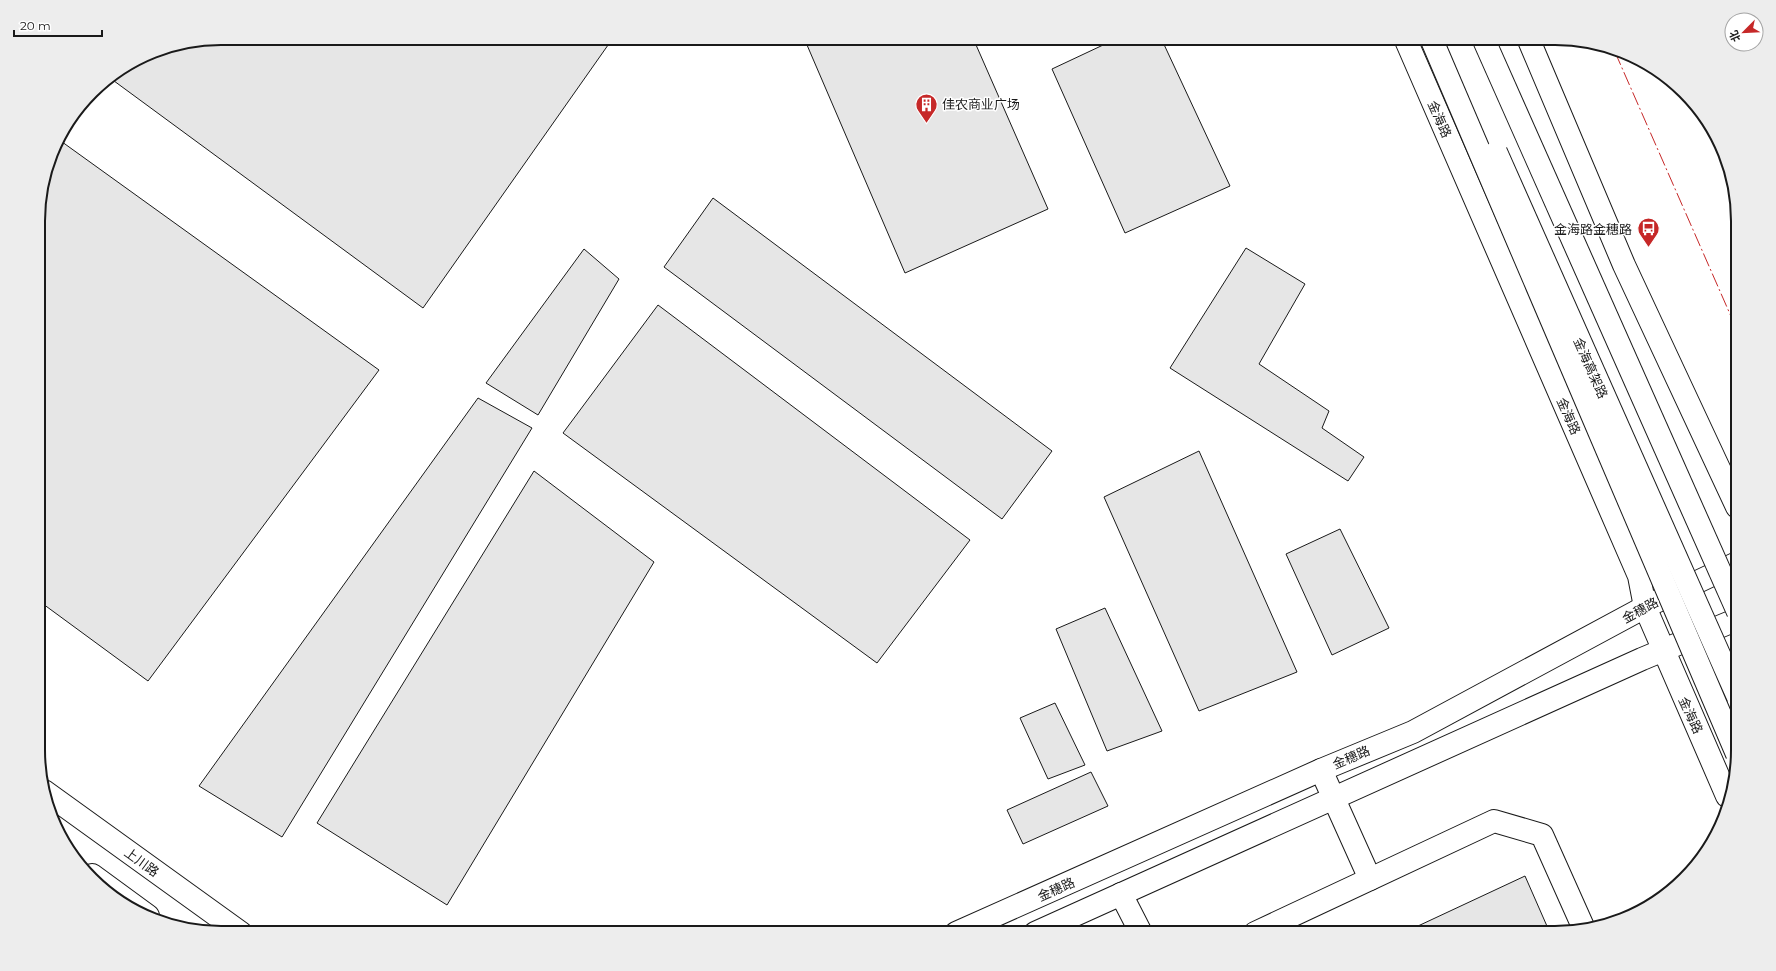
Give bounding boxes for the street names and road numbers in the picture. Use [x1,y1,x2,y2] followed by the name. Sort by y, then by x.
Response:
[1425,98,1455,140] street label: 金海路
[1570,335,1612,401] street label: 金海高架路
[1554,395,1584,437] street label: 金海路
[1619,594,1661,626] street label: 金穗路
[1676,694,1706,736] street label: 金海路
[1330,742,1372,772] street label: 金穗路
[122,844,162,880] street label: 上川路
[1035,874,1077,904] street label: 金穗路

